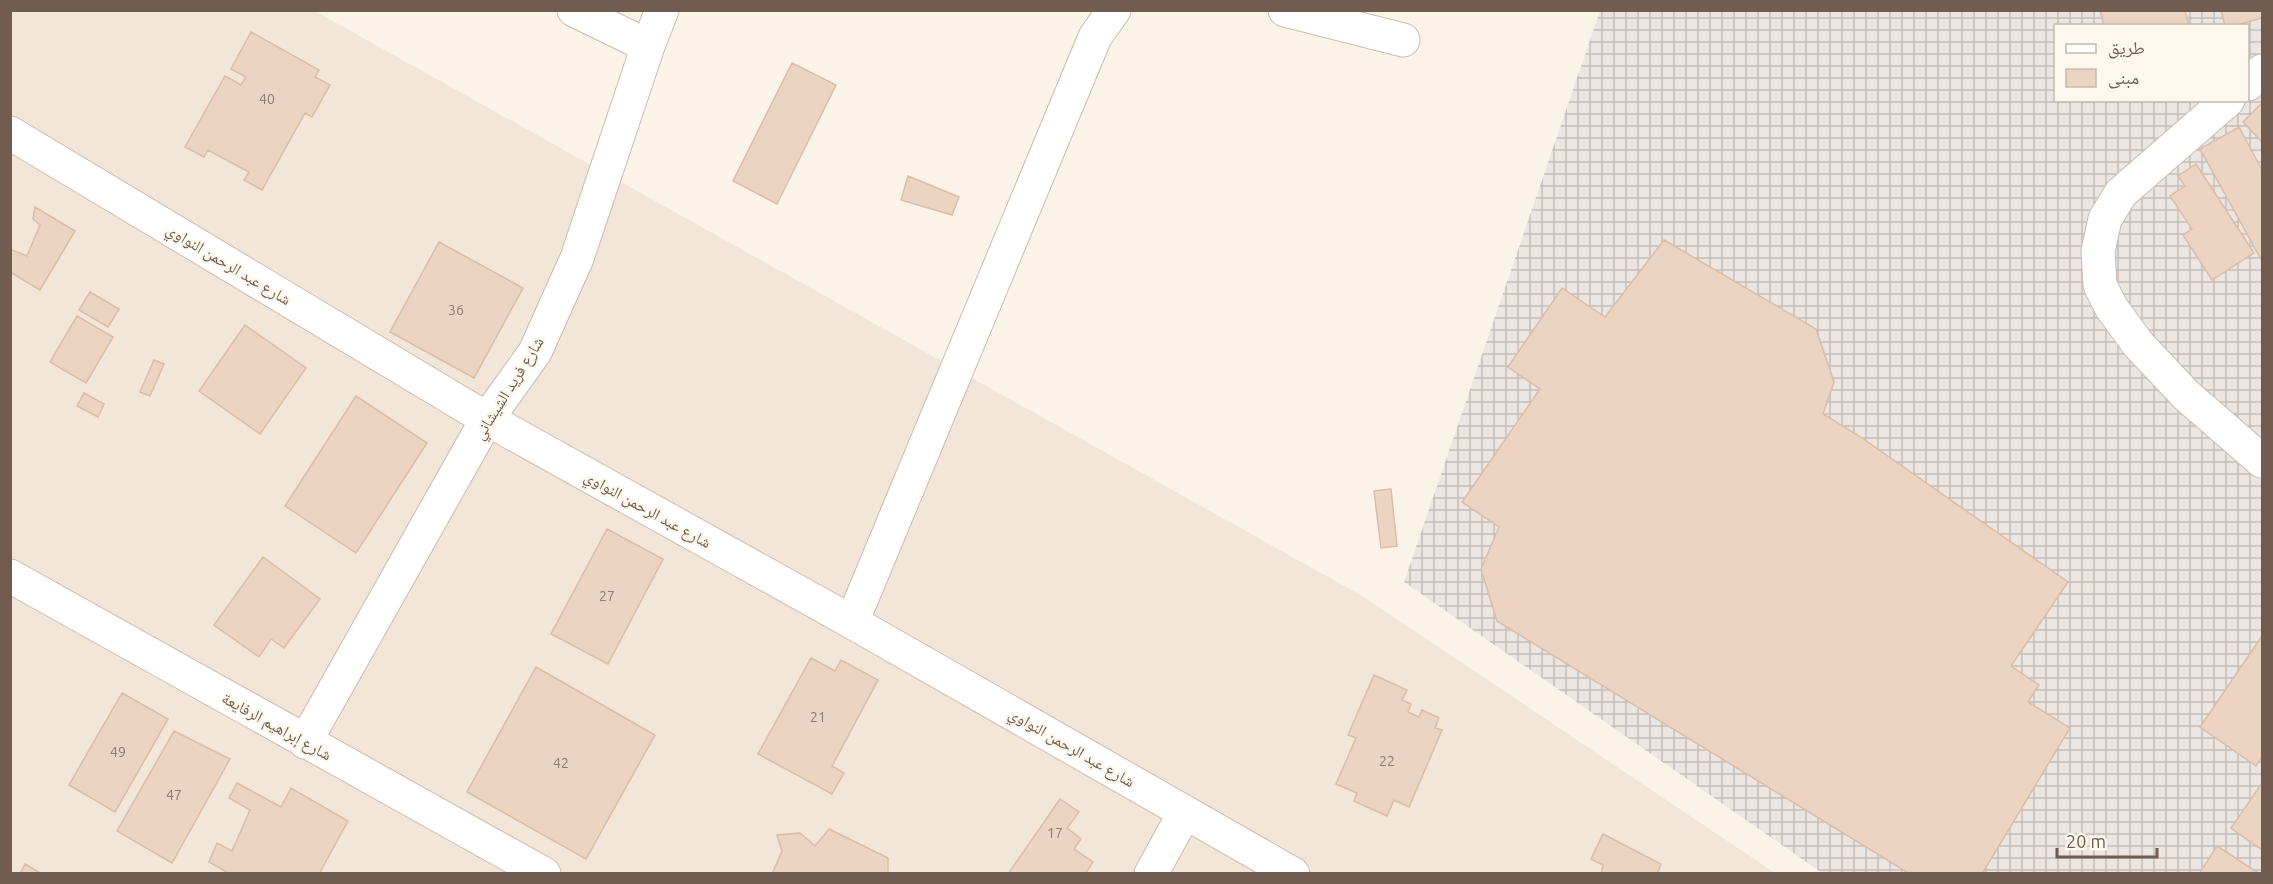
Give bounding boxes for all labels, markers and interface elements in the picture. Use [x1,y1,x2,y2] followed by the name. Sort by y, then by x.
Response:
[2054,24,2249,102] legend
[2108,37,2145,59] text: طريق
[2108,67,2139,89] text: مبنى
[259,91,275,107] house number: 40
[161,220,295,312] street label: شارع عبد الرحمن النواوي
[448,302,464,318] house number: 36
[469,333,550,445] street label: شارع فريد الشيشاني
[580,467,715,555] street label: شارع عبد الرحمن النواوي
[599,588,615,604] house number: 27
[218,688,335,765] street label: شارع إبراهيم الرفايعة
[1004,704,1138,794] street label: شارع عبد الرحمن النواوي
[810,709,826,725] house number: 21
[110,744,126,760] house number: 49
[1379,753,1395,769] house number: 22
[553,755,569,771] house number: 42
[166,787,182,803] house number: 47
[2057,821,2158,859] scale bar
[1047,825,1063,841] house number: 17
[2066,831,2106,851] text: 20 m

